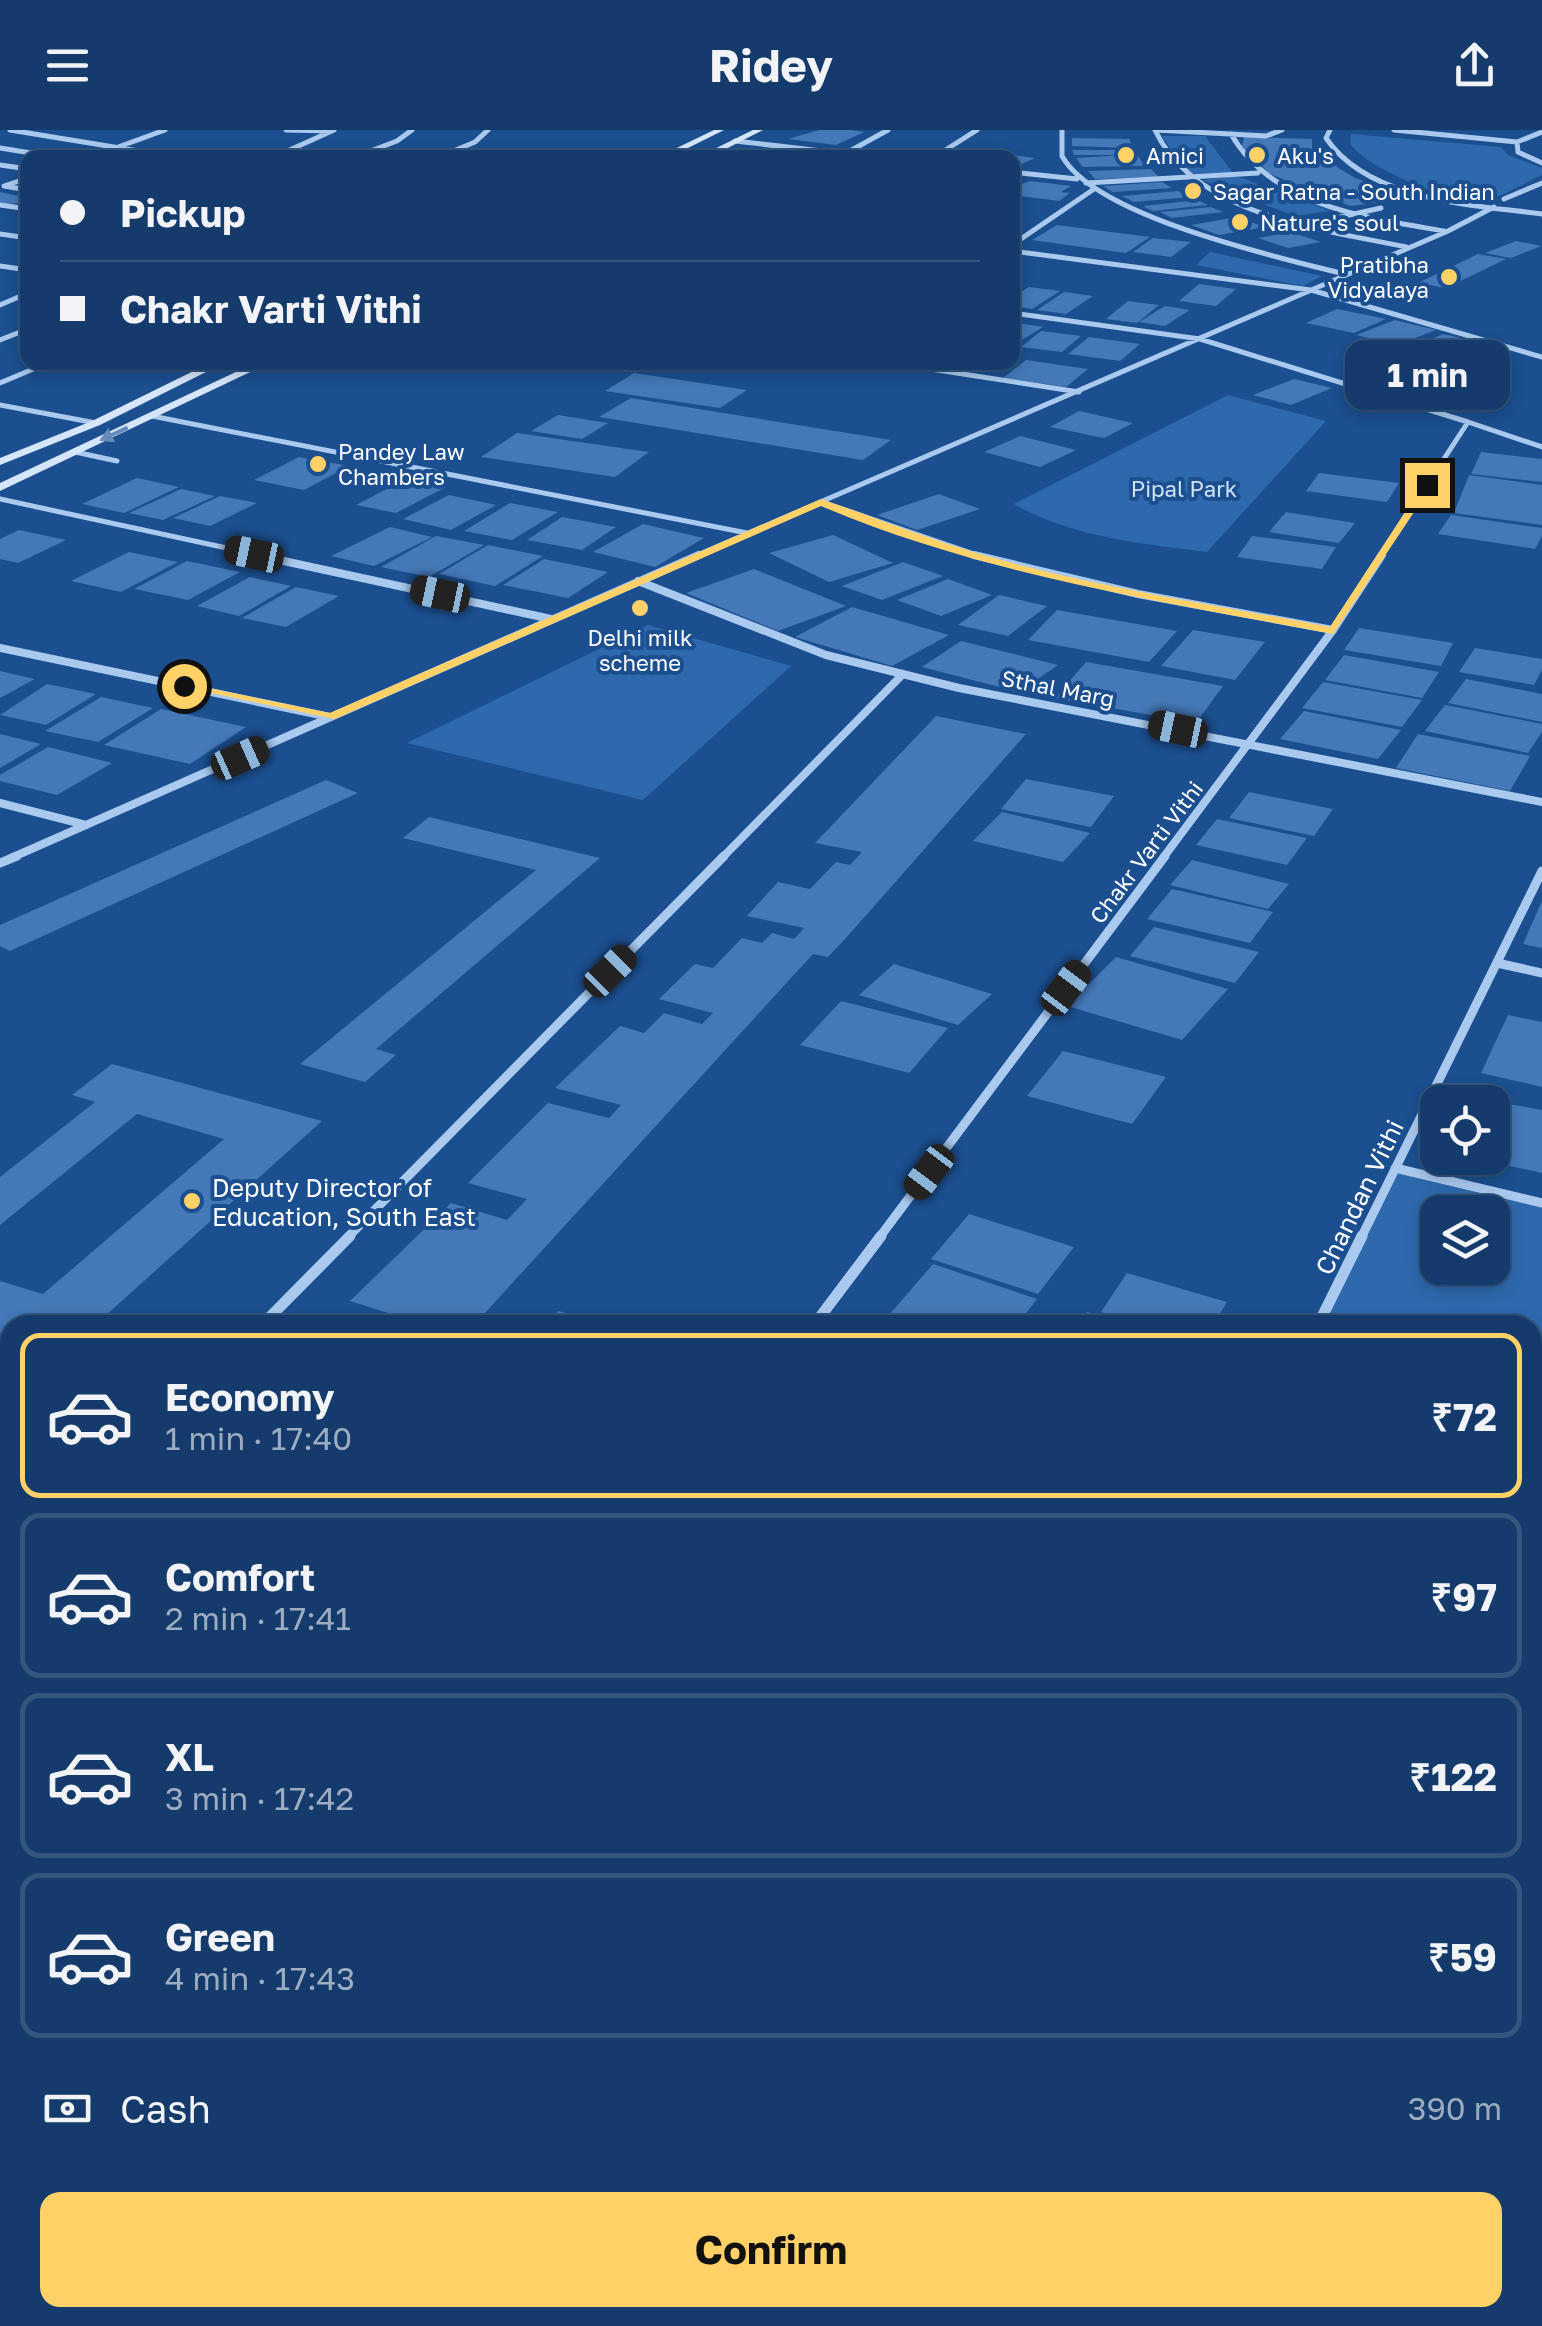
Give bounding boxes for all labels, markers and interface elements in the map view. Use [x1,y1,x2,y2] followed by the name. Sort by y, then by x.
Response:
[40,38,95,93] icon: menu
[709,38,833,92] text: Ridey
[1447,38,1502,93] icon: share
[1146,142,1204,169] place label: Amici
[1277,142,1334,169] place label: Aku's
[1115,144,1137,166] marker: Amici
[1246,144,1268,166] marker: Aku's
[1213,178,1495,205] place label: Sagar Ratna - South Indian
[1182,180,1204,202] marker: Sagar Ratna - South Indian
[120,190,246,235] text: Pickup
[1260,209,1399,236] place label: Nature's soul
[1229,211,1251,233] marker: Nature's soul
[1328,251,1429,303] place label: Pratibha Vidyalaya
[1438,266,1460,288] marker: Pratibha Vidyalaya
[120,286,422,331] text: Chakr Varti Vithi
[1344,340,1510,410] callout: 1 min
[1387,356,1468,394] text: 1 min
[99,425,128,442] one-way arrow
[338,438,465,490] place label: Pandey Law Chambers
[307,453,329,475] marker: Pandey Law Chambers
[1405,463,1450,508] route end
[1131,475,1237,502] park label: Pipal Park
[222,533,286,575] car
[408,573,472,615] car
[629,597,651,619] marker: Delhi milk scheme
[588,624,692,676] place label: Delhi milk scheme
[162,664,207,709] route start
[999,664,1117,712] street label: Sthal Marg
[1146,708,1210,750] car
[206,732,274,784] car
[1084,775,1208,929] street label: Chakr Varti Vithi
[578,939,642,1003] car
[1036,955,1096,1021] car
[1420,1085,1510,1285] map controls
[1420,1085,1510,1175] button: locate
[1308,1114,1410,1280] street label: Chandan Vithi
[899,1139,959,1205] car
[212,1172,476,1232] place label: Deputy Director of Education, South East
[181,1190,203,1212] marker: Deputy Director of Education, South East
[1420,1195,1510,1285] button: layers
[45,1371,135,1461] icon: car
[165,1374,334,1419] text: Economy
[1431,1394,1497,1439] text: ₹72
[165,1419,352,1457] text: 1 min · 17:40
[45,1551,135,1641] icon: car
[165,1554,315,1599] text: Comfort
[1430,1574,1497,1619] text: ₹97
[165,1599,351,1637] text: 2 min · 17:41
[45,1731,135,1821] icon: car
[165,1734,214,1779] text: XL
[1409,1754,1497,1799] text: ₹122
[165,1779,354,1817] text: 3 min · 17:42
[45,1911,135,2001] icon: car
[165,1914,275,1959] text: Green
[1428,1934,1497,1979] text: ₹59
[165,1959,355,1997] text: 4 min · 17:43
[40,2081,95,2136] icon: cash
[120,2086,211,2131] text: Cash
[1408,2089,1502,2127] text: 390 m
[40,2192,1502,2307] button: Confirm

